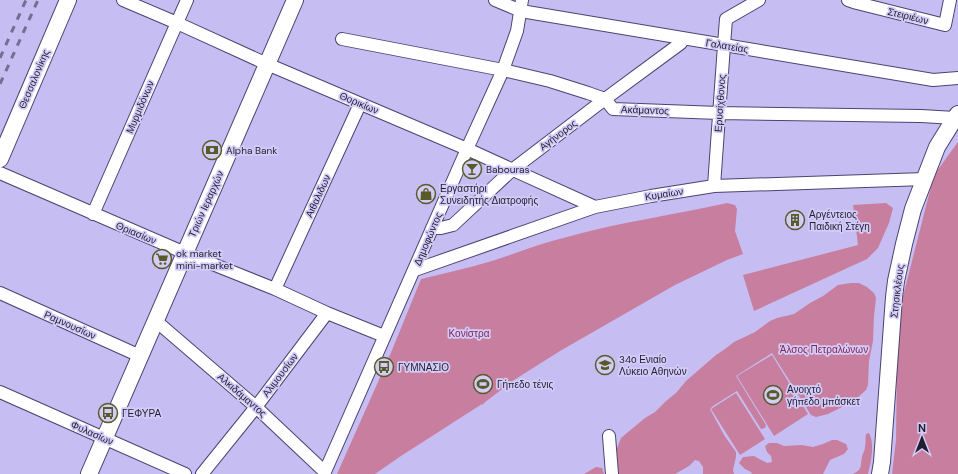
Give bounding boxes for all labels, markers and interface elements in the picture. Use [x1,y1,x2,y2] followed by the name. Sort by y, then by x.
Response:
[886,5,930,27] street label: Στειριέων
[705,36,750,56] street label: Γαλατείας
[16,47,52,111] street label: Θεσσαλονίκης
[711,73,729,132] street label: Ερυσίχθονος
[123,78,157,136] street label: Μυρμιδόνων
[337,89,381,117] street label: Θορικίων
[621,103,669,117] street label: Ακάμαντος
[537,117,579,153] street label: Αγήνορος
[201,139,223,161] bank icon: Alpha Bank
[226,144,277,157] place label: Alpha Bank
[461,158,483,180] bar icon: Babouras
[486,163,530,176] place label: Babouras
[185,169,227,239] street label: Τριών Ιεραρχών
[302,172,334,220] street label: Αιθαλιδων
[440,182,538,207] place label: Εργαστήρι Συνειδητής Διατροφής
[415,183,437,205] shop icon: Εργαστήρι Συνειδητής Διατροφής
[644,185,684,203] street label: Κυμαίων
[809,208,870,233] place label: Αργέντειος Παιδική Στέγη
[784,209,806,231] building icon: Αργέντειος Παιδική Στέγη
[411,210,445,268] street label: Δημοφώντος
[114,219,158,247] street label: Θριασίων
[176,247,233,272] place label: ok market mini-market
[151,248,173,270] supermarket icon: ok market mini-market
[887,263,907,319] street label: Στησικλέους
[42,308,98,342] street label: Ραμνουσίων
[449,327,490,340] park label: Κονίστρα
[780,343,868,356] park label: Άλσος Πετραλώνων
[259,350,301,400] street label: Αλιμουσίων
[619,353,687,378] place label: 34ο Ενιαίο Λύκειο Αθηνών
[594,354,616,376] school or university icon: 34ο Ενιαίο Λύκειο Αθηνών
[373,356,395,378] bus stop icon: ΓΥΜΝΑΣΙΟ
[398,361,449,374] place label: ΓΥΜΝΑΣΙΟ
[215,370,269,420] street label: Αλκιδάμαντος
[472,373,494,395] sports icon: Γήπεδο τένις
[497,378,553,391] place label: Γήπεδο τένις
[787,383,860,408] place label: Ανοιχτό γήπεδο μπάσκετ
[762,384,784,406] sports icon: Ανοιχτό γήπεδο μπάσκετ
[97,402,119,424] bus stop icon: ΓΕΦΥΡΑ
[122,407,161,420] place label: ΓΕΦΥΡΑ
[69,418,115,448] street label: Φυλασίων
[902,418,942,458] north arrow
[918,421,926,435] text: N

